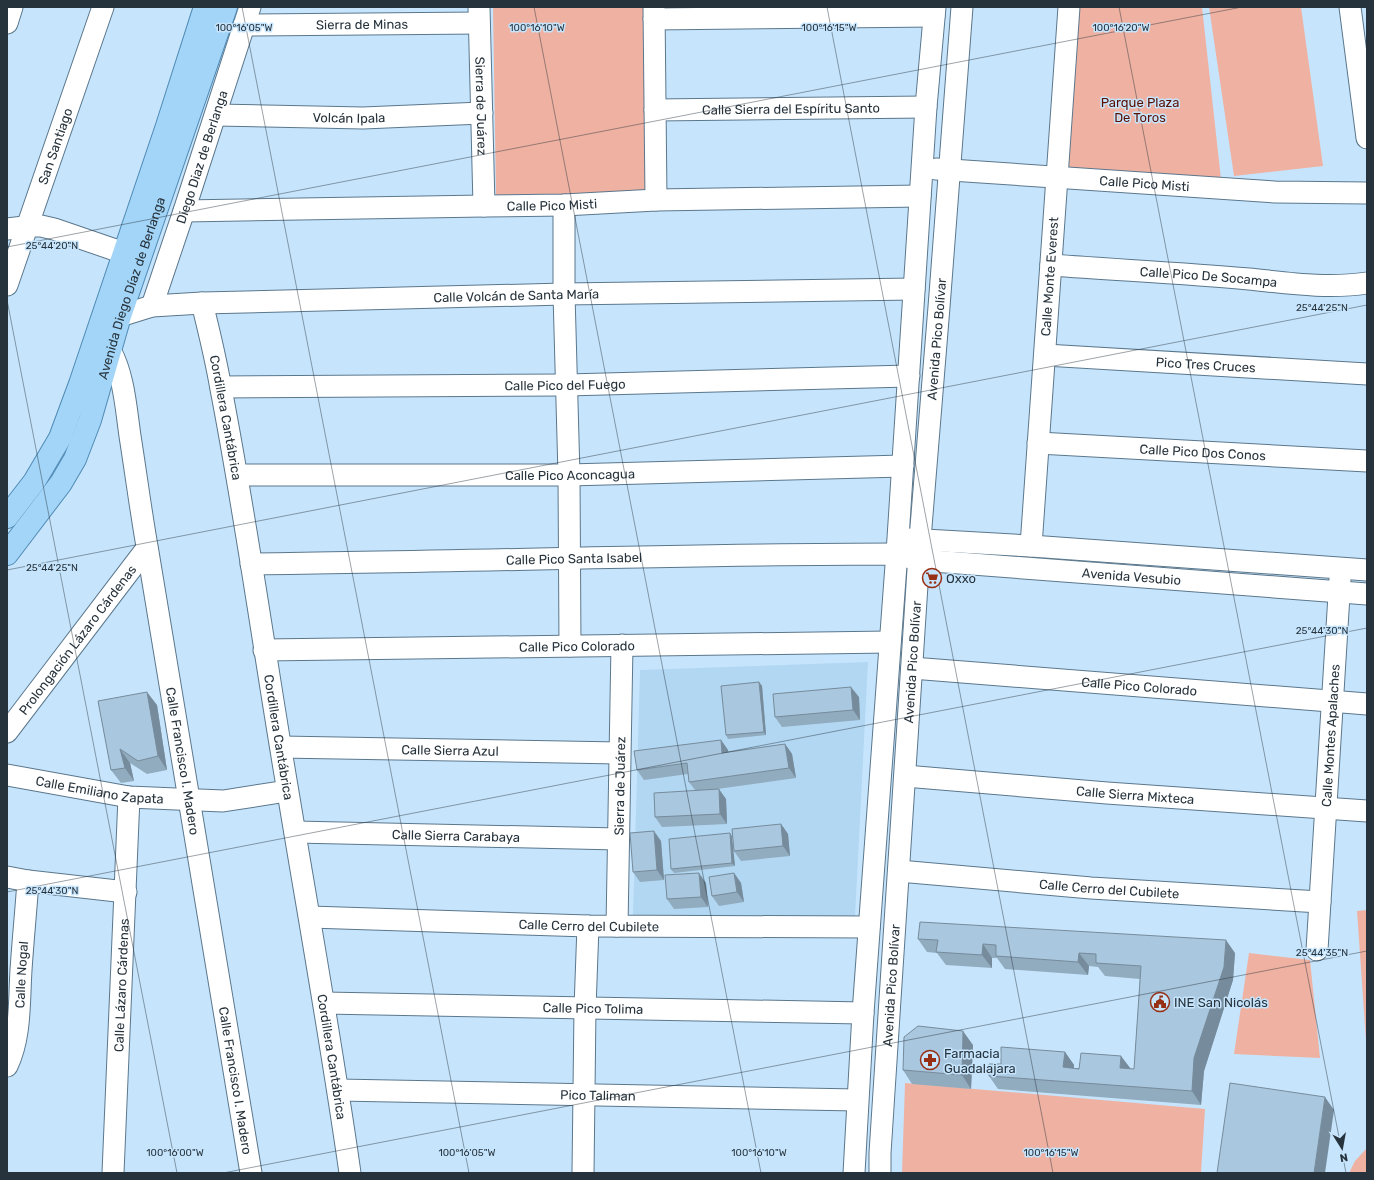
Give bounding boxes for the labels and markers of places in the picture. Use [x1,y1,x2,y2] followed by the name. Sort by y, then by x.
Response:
[921,567,943,589] supermarket icon: Oxxo
[946,571,976,586] place label: Oxxo
[1149,991,1171,1013] public building icon: INE San Nicolás
[1174,995,1268,1010] place label: INE San Nicolás
[944,1046,1016,1076] place label: Farmacia Guadalajara
[919,1049,941,1071] pharmacy icon: Farmacia Guadalajara

